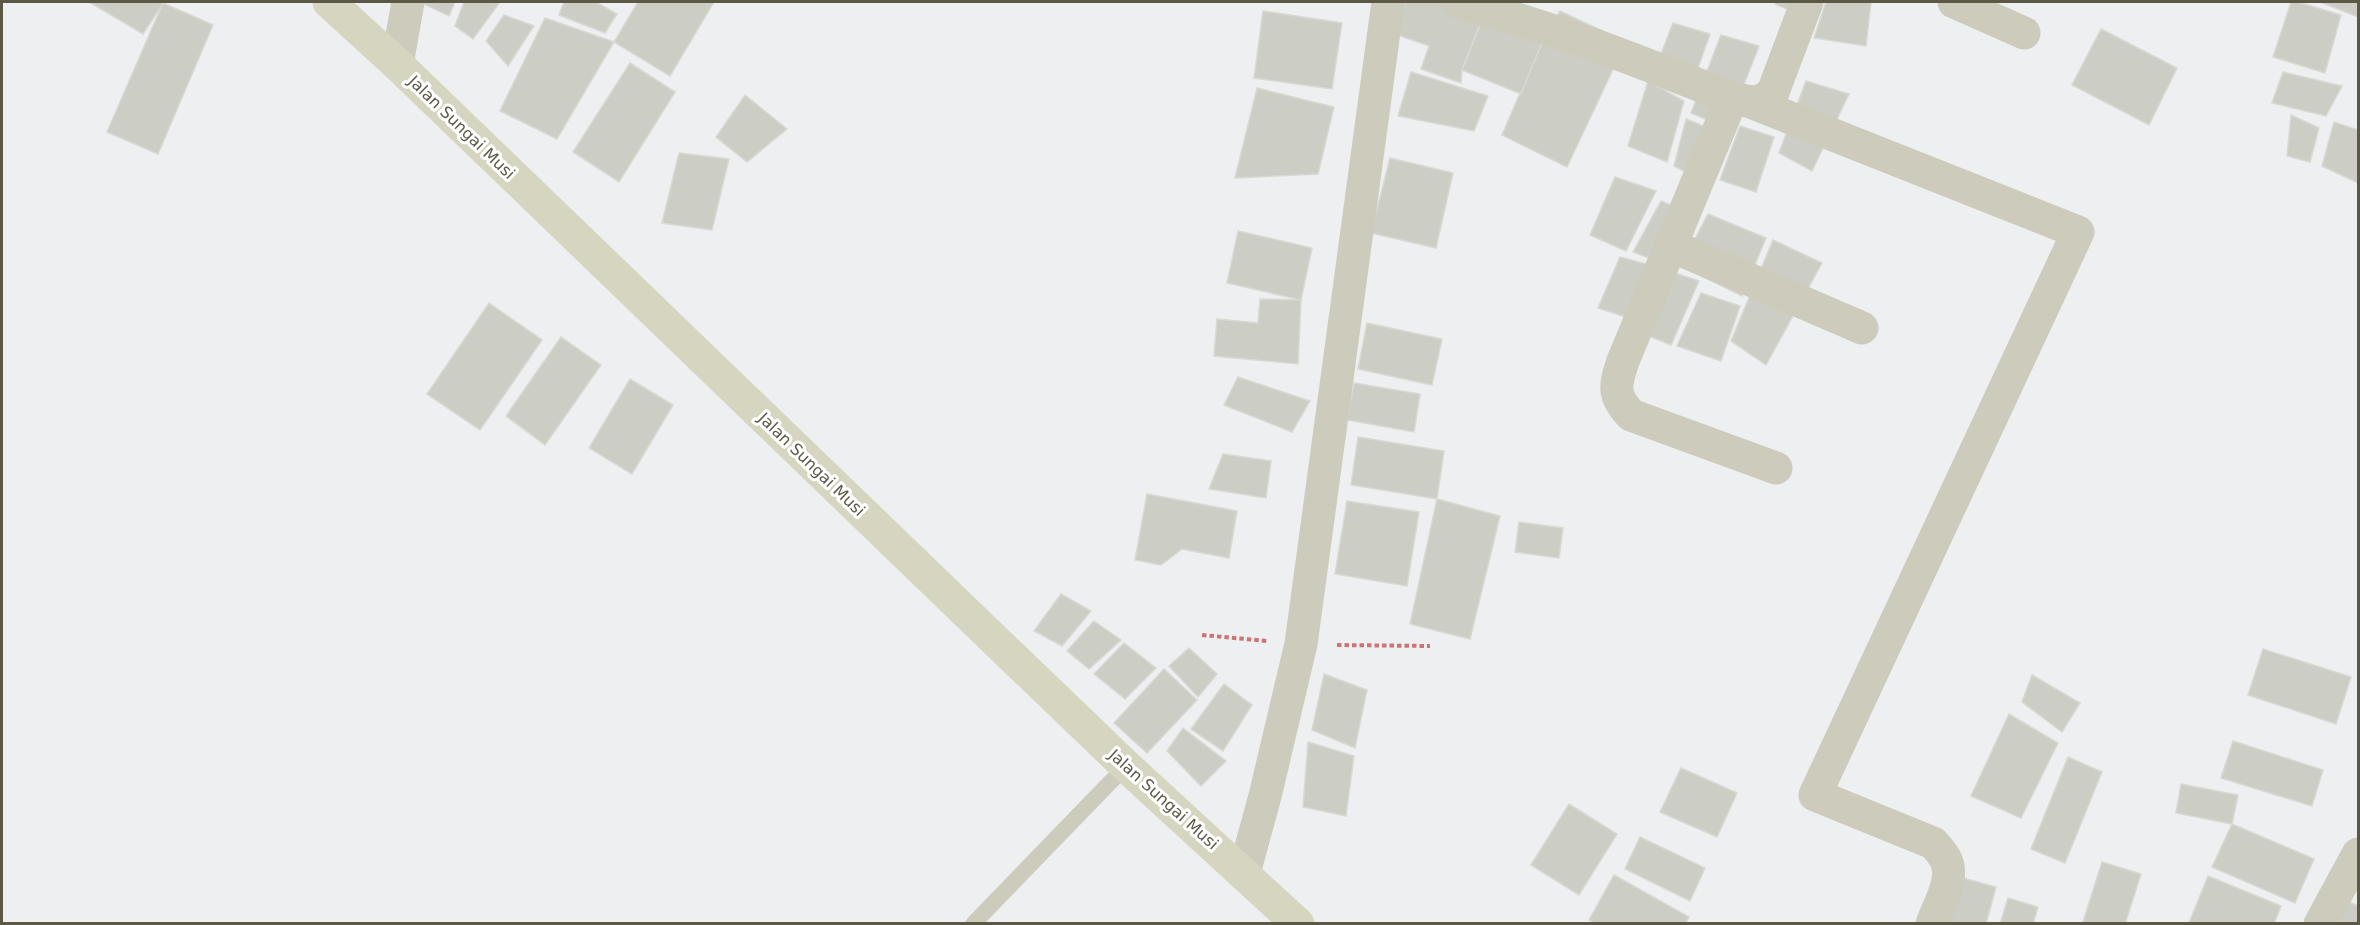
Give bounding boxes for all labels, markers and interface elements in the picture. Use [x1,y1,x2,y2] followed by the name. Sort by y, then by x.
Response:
[404,71,519,183] street label: Jalan Sungai Musi
[754,408,869,520] street label: Jalan Sungai Musi
[1104,745,1222,853] street label: Jalan Sungai Musi

